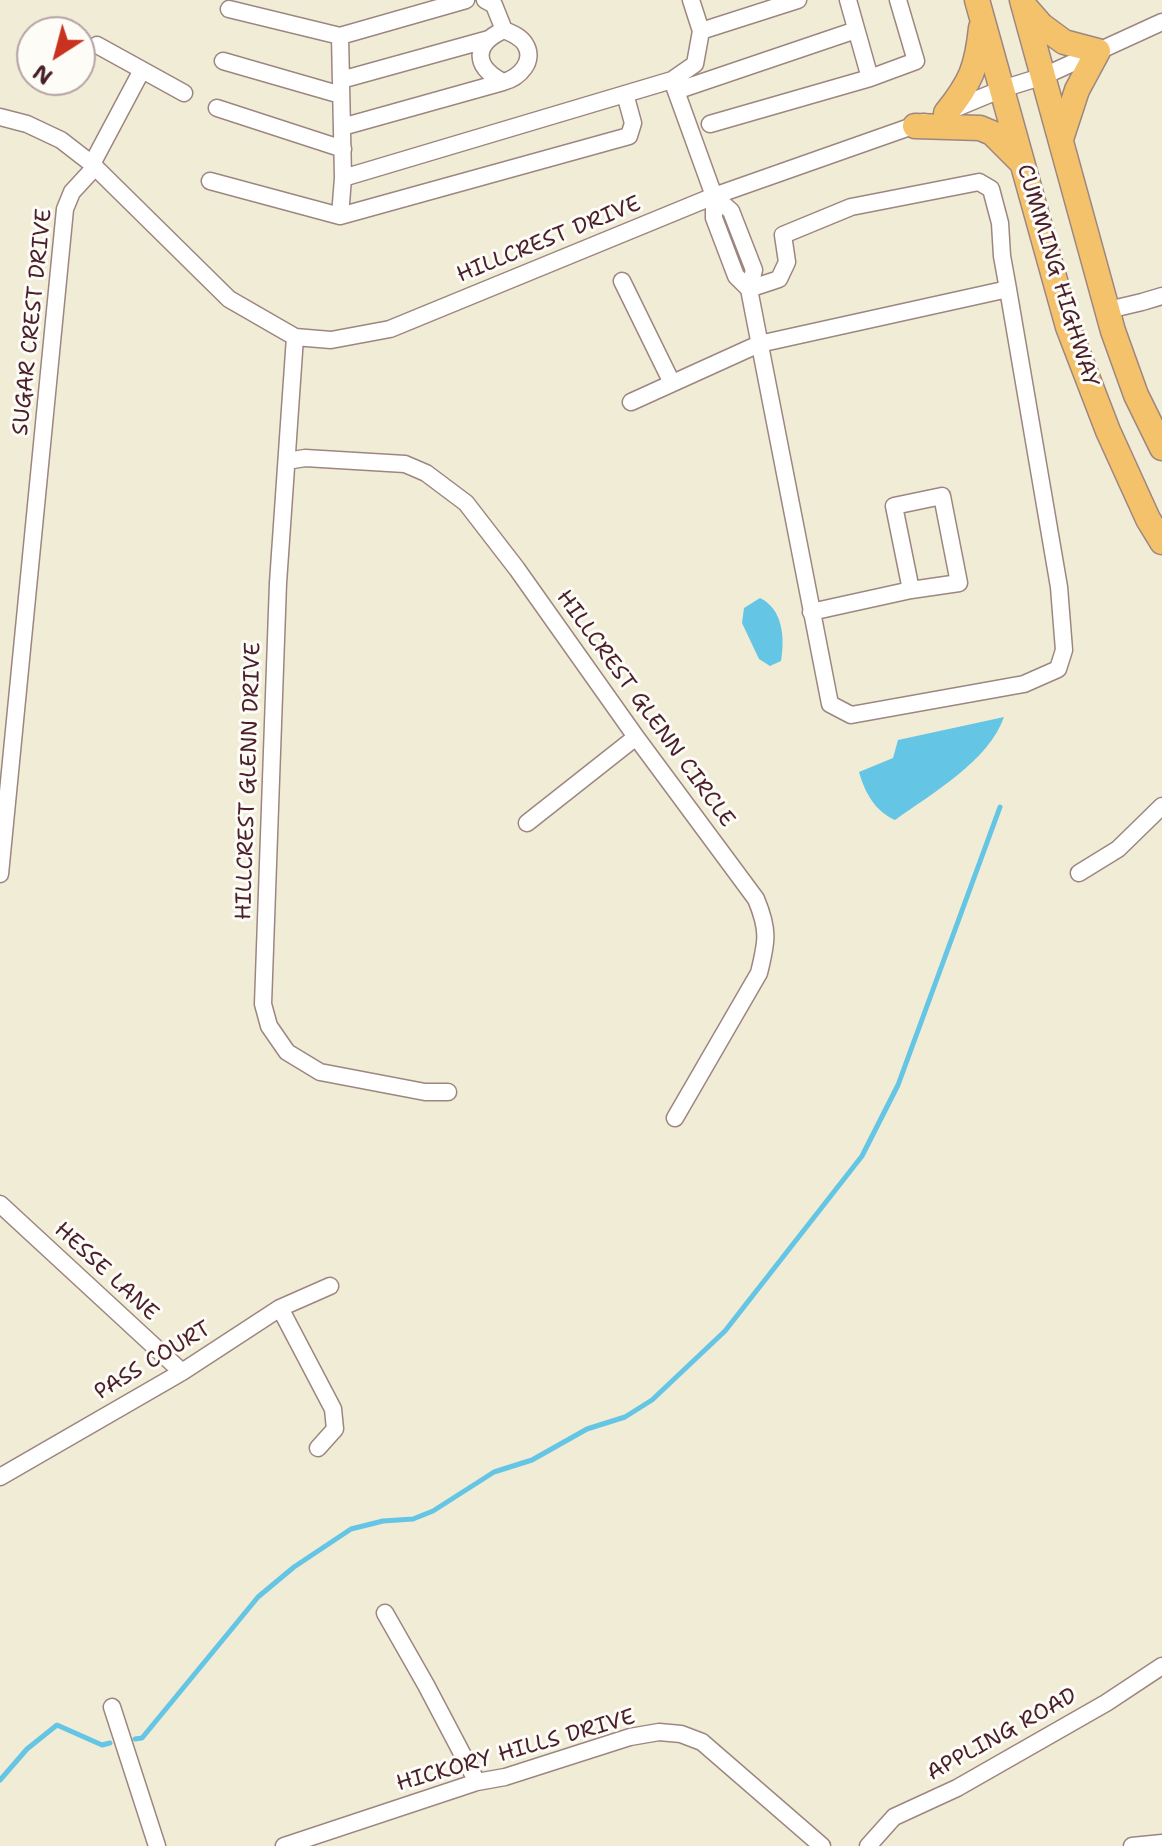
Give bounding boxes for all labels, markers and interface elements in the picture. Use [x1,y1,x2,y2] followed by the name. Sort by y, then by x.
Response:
[16,16,96,96] north arrow
[27,57,58,91] text: N
[1010,161,1104,391] street label: CUMMING HIGHWAY
[453,191,645,289] street label: HILLCREST DRIVE
[8,207,58,437] street label: SUGAR CREST DRIVE
[550,585,740,833] street label: HILLCREST GLENN CIRCLE
[231,642,267,920] street label: HILLCREST GLENN DRIVE
[49,1217,163,1327] street label: HESSE LANE
[90,1316,216,1406] street label: PASS COURT
[922,1683,1082,1787] street label: APPLING ROAD
[394,1704,638,1798] street label: HICKORY HILLS DRIVE

